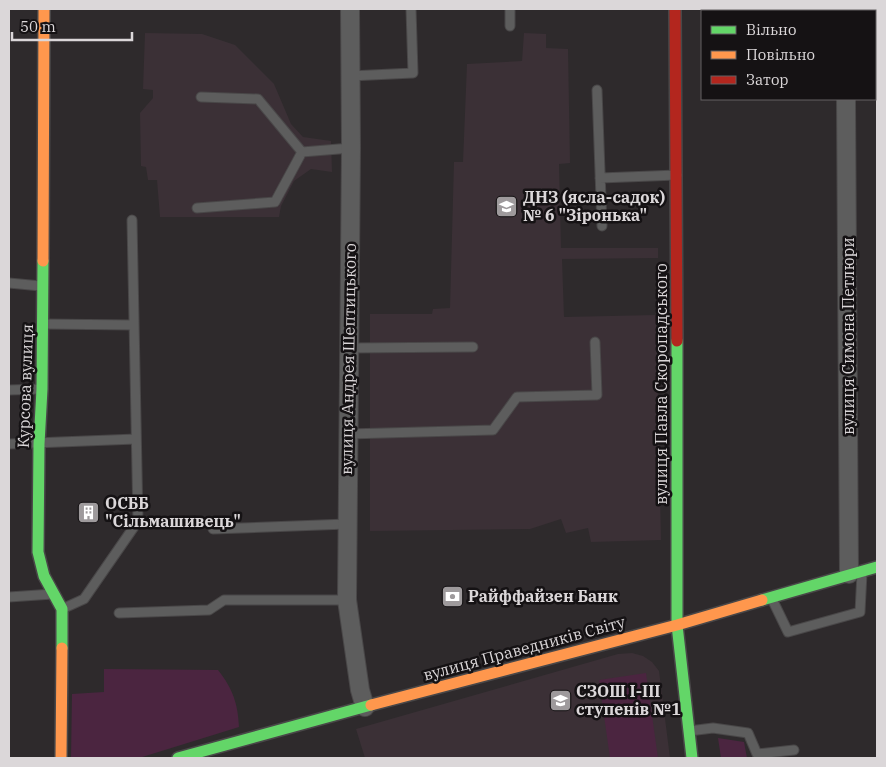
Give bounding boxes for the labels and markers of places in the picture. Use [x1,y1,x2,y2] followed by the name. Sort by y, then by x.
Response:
[523,187,665,225] place label: ДНЗ (ясла-садок) № 6 "Зіронька"
[495,194,519,218] school or university icon: ДНЗ (ясла-садок) № 6 "Зіронька"
[105,493,241,531] place label: ОСББ "Сільмашивець"
[77,500,101,524] building icon: ОСББ "Сільмашивець"
[440,584,464,608] bank icon: Райффайзен Банк
[468,586,618,606] place label: Райффайзен Банк
[576,681,681,719] place label: СЗОШ І-ІІІ ступенів №1
[548,688,572,712] school or university icon: СЗОШ І-ІІІ ступенів №1

